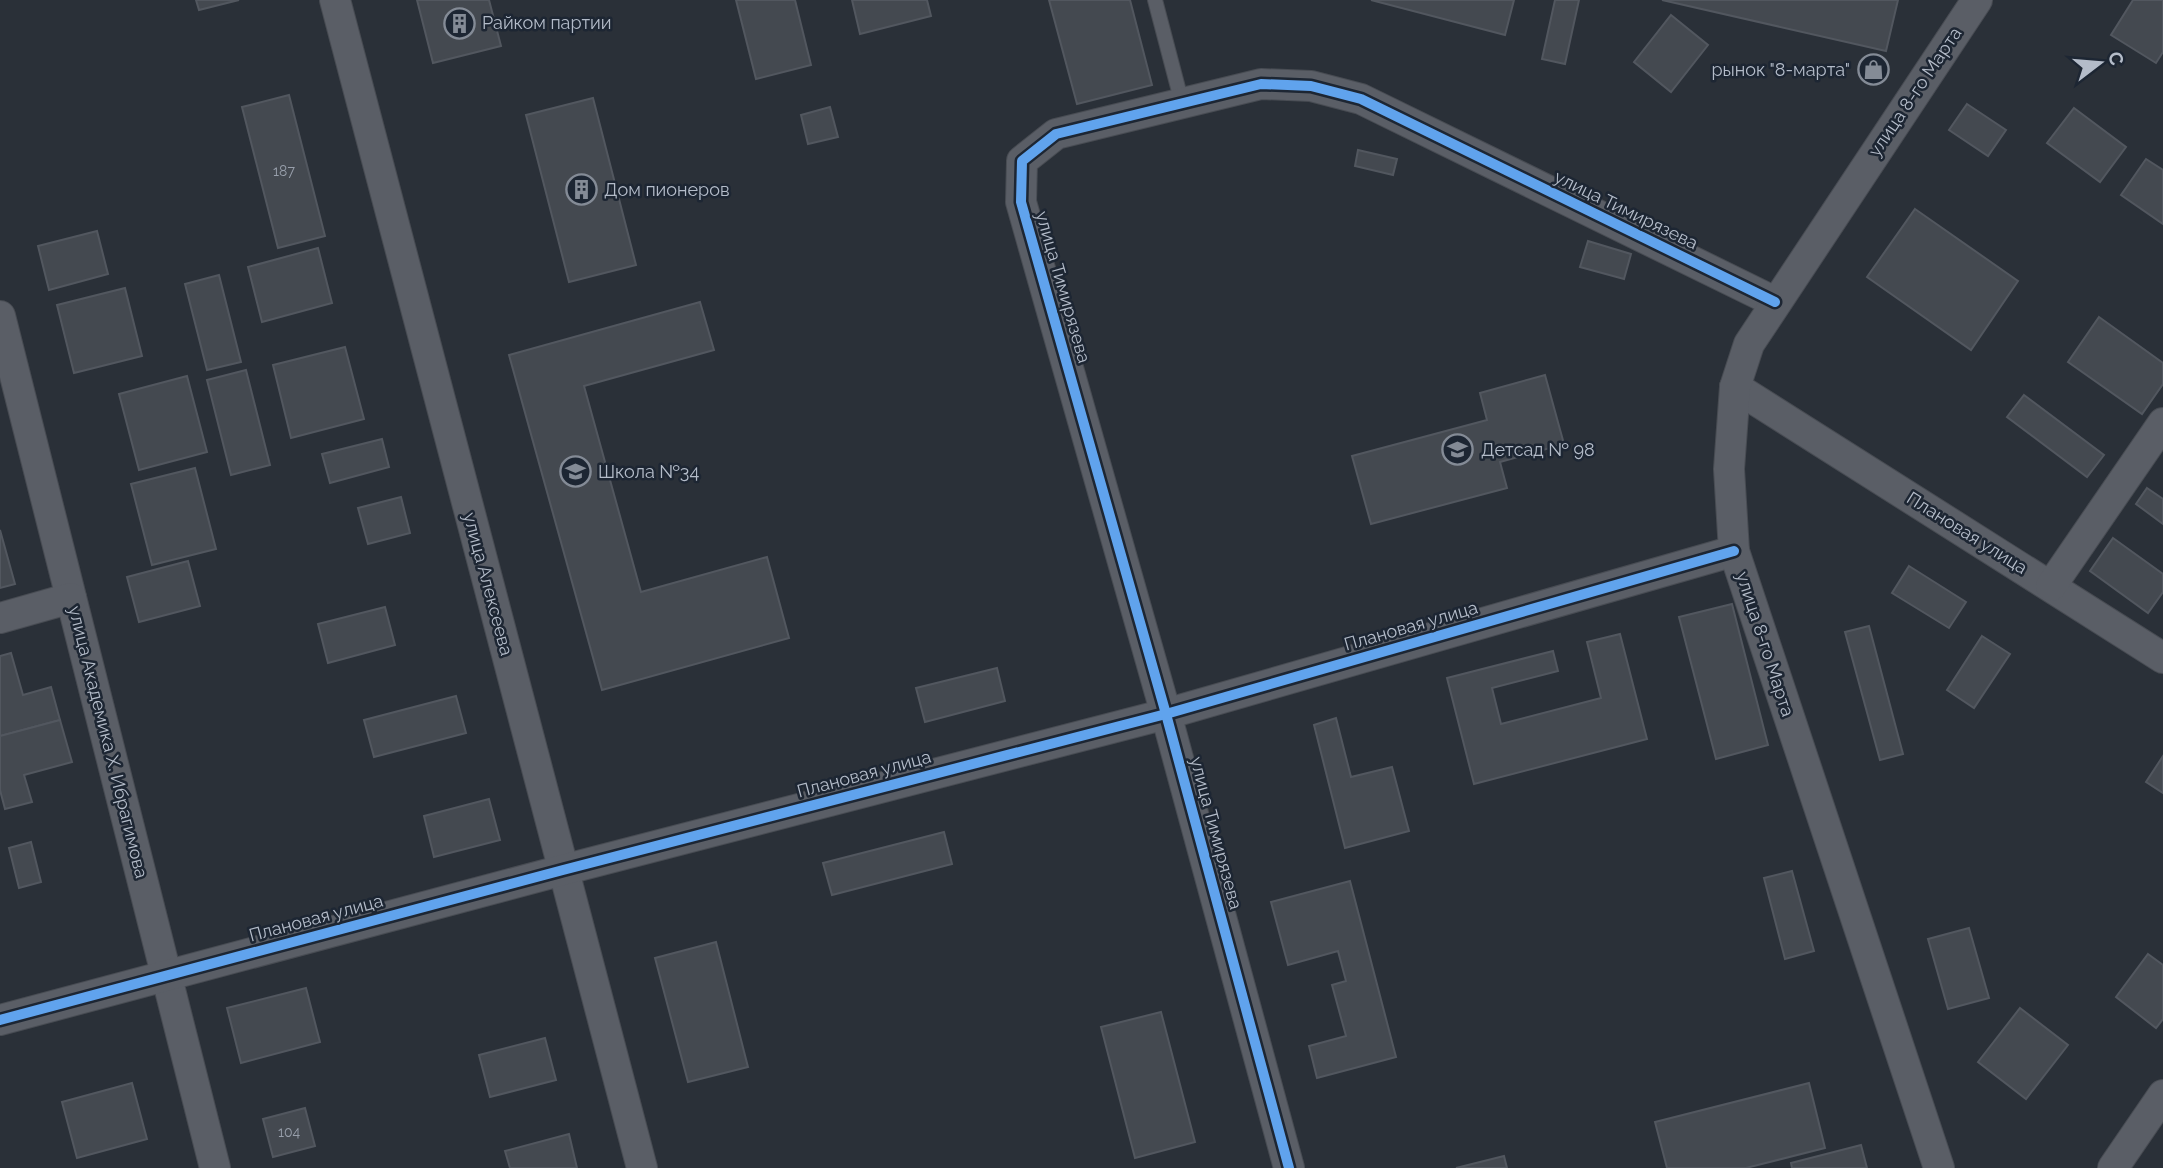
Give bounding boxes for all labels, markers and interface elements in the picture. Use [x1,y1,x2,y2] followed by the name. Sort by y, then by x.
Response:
[442,6,476,40] building icon: Райком партии
[482,12,612,33] place label: Райком партии
[1864,23,1966,160] street label: улица 8-го Марта
[2065,28,2135,98] north arrow
[2104,49,2129,68] text: С
[1856,53,1890,87] shop icon: рынок "8-марта"
[1712,59,1850,80] place label: рынок "8-марта"
[273,163,295,179] house number: 187
[1551,166,1701,253] street label: улица Тимирязева
[564,173,598,207] building icon: Дом пионеров
[604,179,730,200] place label: Дом пионеров
[1032,208,1095,365] street label: улица Тимирязева
[1441,433,1475,467] school or university icon: Детсад № 98
[1481,439,1595,460] place label: Детсад № 98
[558,455,592,489] school or university icon: Школа №34
[598,461,699,482] place label: Школа №34
[1903,487,2031,578] street label: Плановая улица
[459,510,518,658] street label: улица Алексеева
[1732,569,1799,719] street label: улица 8-го Марта
[1342,596,1480,655] street label: Плановая улица
[64,604,153,880] street label: улица Академика Х. Ибрагимова
[795,746,933,802] street label: Плановая улица
[1186,754,1247,911] street label: улица Тимирязева
[247,890,385,946] street label: Плановая улица
[278,1124,300,1140] house number: 104

